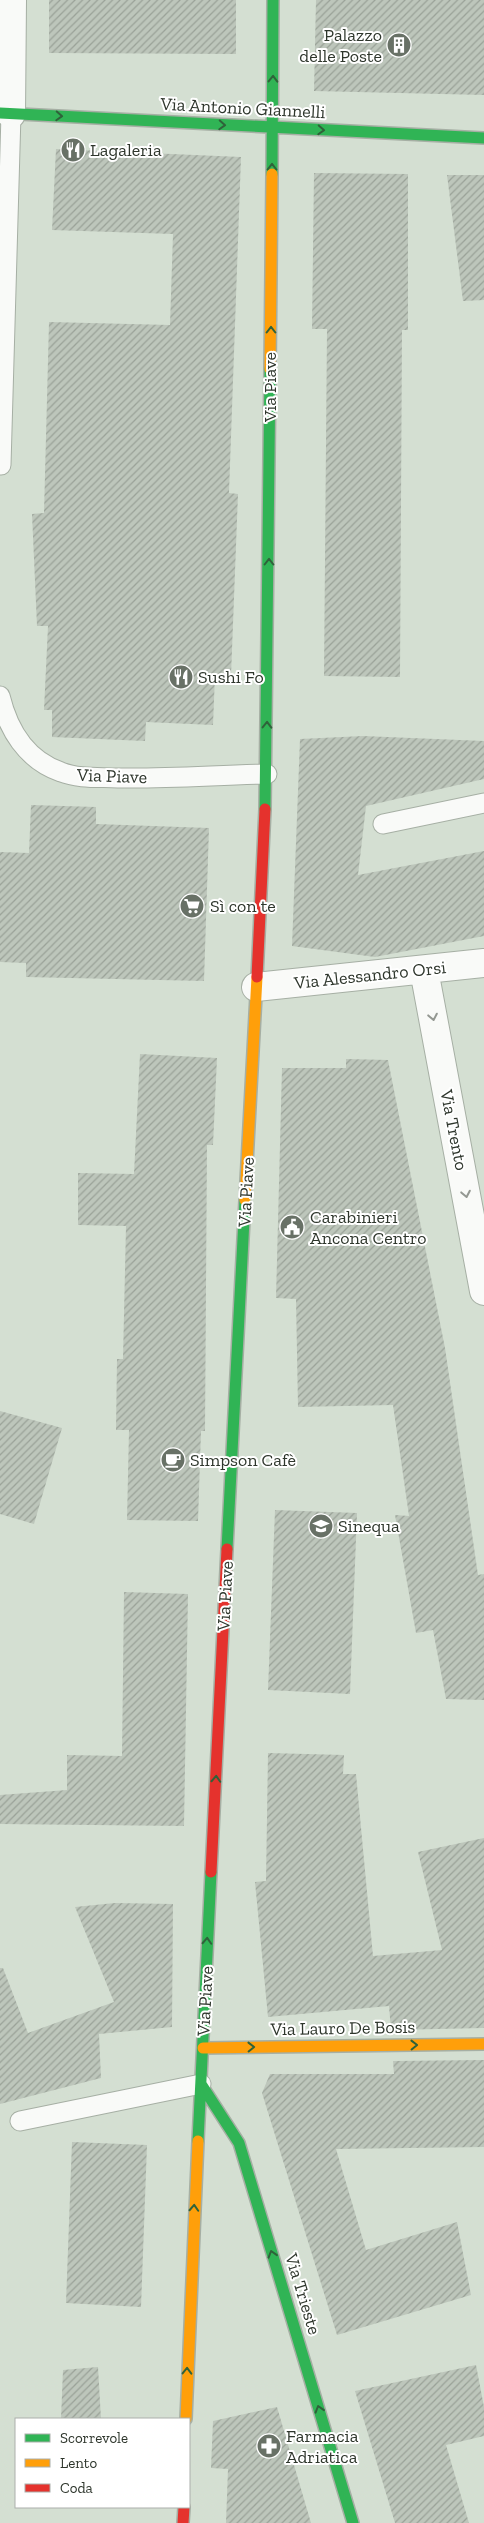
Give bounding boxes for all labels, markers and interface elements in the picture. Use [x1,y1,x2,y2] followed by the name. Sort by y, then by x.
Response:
[299,24,382,67] place label: Palazzo delle Poste
[386,32,412,58] building icon: Palazzo delle Poste
[268,74,278,82] one-way arrow
[159,93,326,123] street label: Via Antonio Giannelli
[56,111,64,122] one-way arrow
[218,119,226,130] one-way arrow
[317,124,325,135] one-way arrow
[60,137,86,163] restaurant icon: Lagaleria
[90,139,162,161] place label: Lagaleria
[267,163,277,171] one-way arrow
[266,326,276,334] one-way arrow
[259,352,281,423] street label: Via Piave
[264,558,274,566] one-way arrow
[168,664,194,690] restaurant icon: Sushi Fo
[198,666,264,688] place label: Sushi Fo
[262,721,272,728] one-way arrow
[76,764,147,788] street label: Via Piave
[179,893,205,919] supermarket icon: Sì con te
[210,895,276,917] place label: Sì con te
[292,956,447,994] street label: Via Alessandro Orsi
[427,1013,438,1022] one-way arrow
[435,1087,473,1172] street label: Via Trento
[233,1156,259,1229] street label: Via Piave
[460,1190,471,1199] one-way arrow
[310,1206,427,1249] place label: Carabinieri Ancona Centro
[279,1214,305,1240] public building icon: Carabinieri Ancona Centro
[160,1447,186,1473] cafe icon: Simpson Cafè
[190,1449,296,1471] place label: Simpson Cafè
[308,1513,334,1539] school or university icon: Sinequa
[338,1515,400,1537] place label: Sinequa
[212,1560,238,1633] street label: Via Piave
[210,1774,221,1782] one-way arrow
[202,1937,213,1945] one-way arrow
[192,1965,218,2038] street label: Via Piave
[269,2016,416,2040] street label: Via Lauro De Bosis
[410,2040,418,2050] one-way arrow
[248,2042,256,2052] one-way arrow
[189,2204,200,2212] one-way arrow
[268,2250,278,2258] one-way arrow
[280,2250,326,2337] street label: Via Trieste
[182,2366,193,2374] one-way arrow
[314,2406,324,2414] one-way arrow
[15,2418,190,2508] legend
[286,2425,359,2468] place label: Farmacia Adriatica
[60,2429,128,2447] text: Scorrevole
[256,2433,282,2459] pharmacy icon: Farmacia Adriatica
[60,2454,97,2472] text: Lento
[60,2479,93,2497] text: Coda

